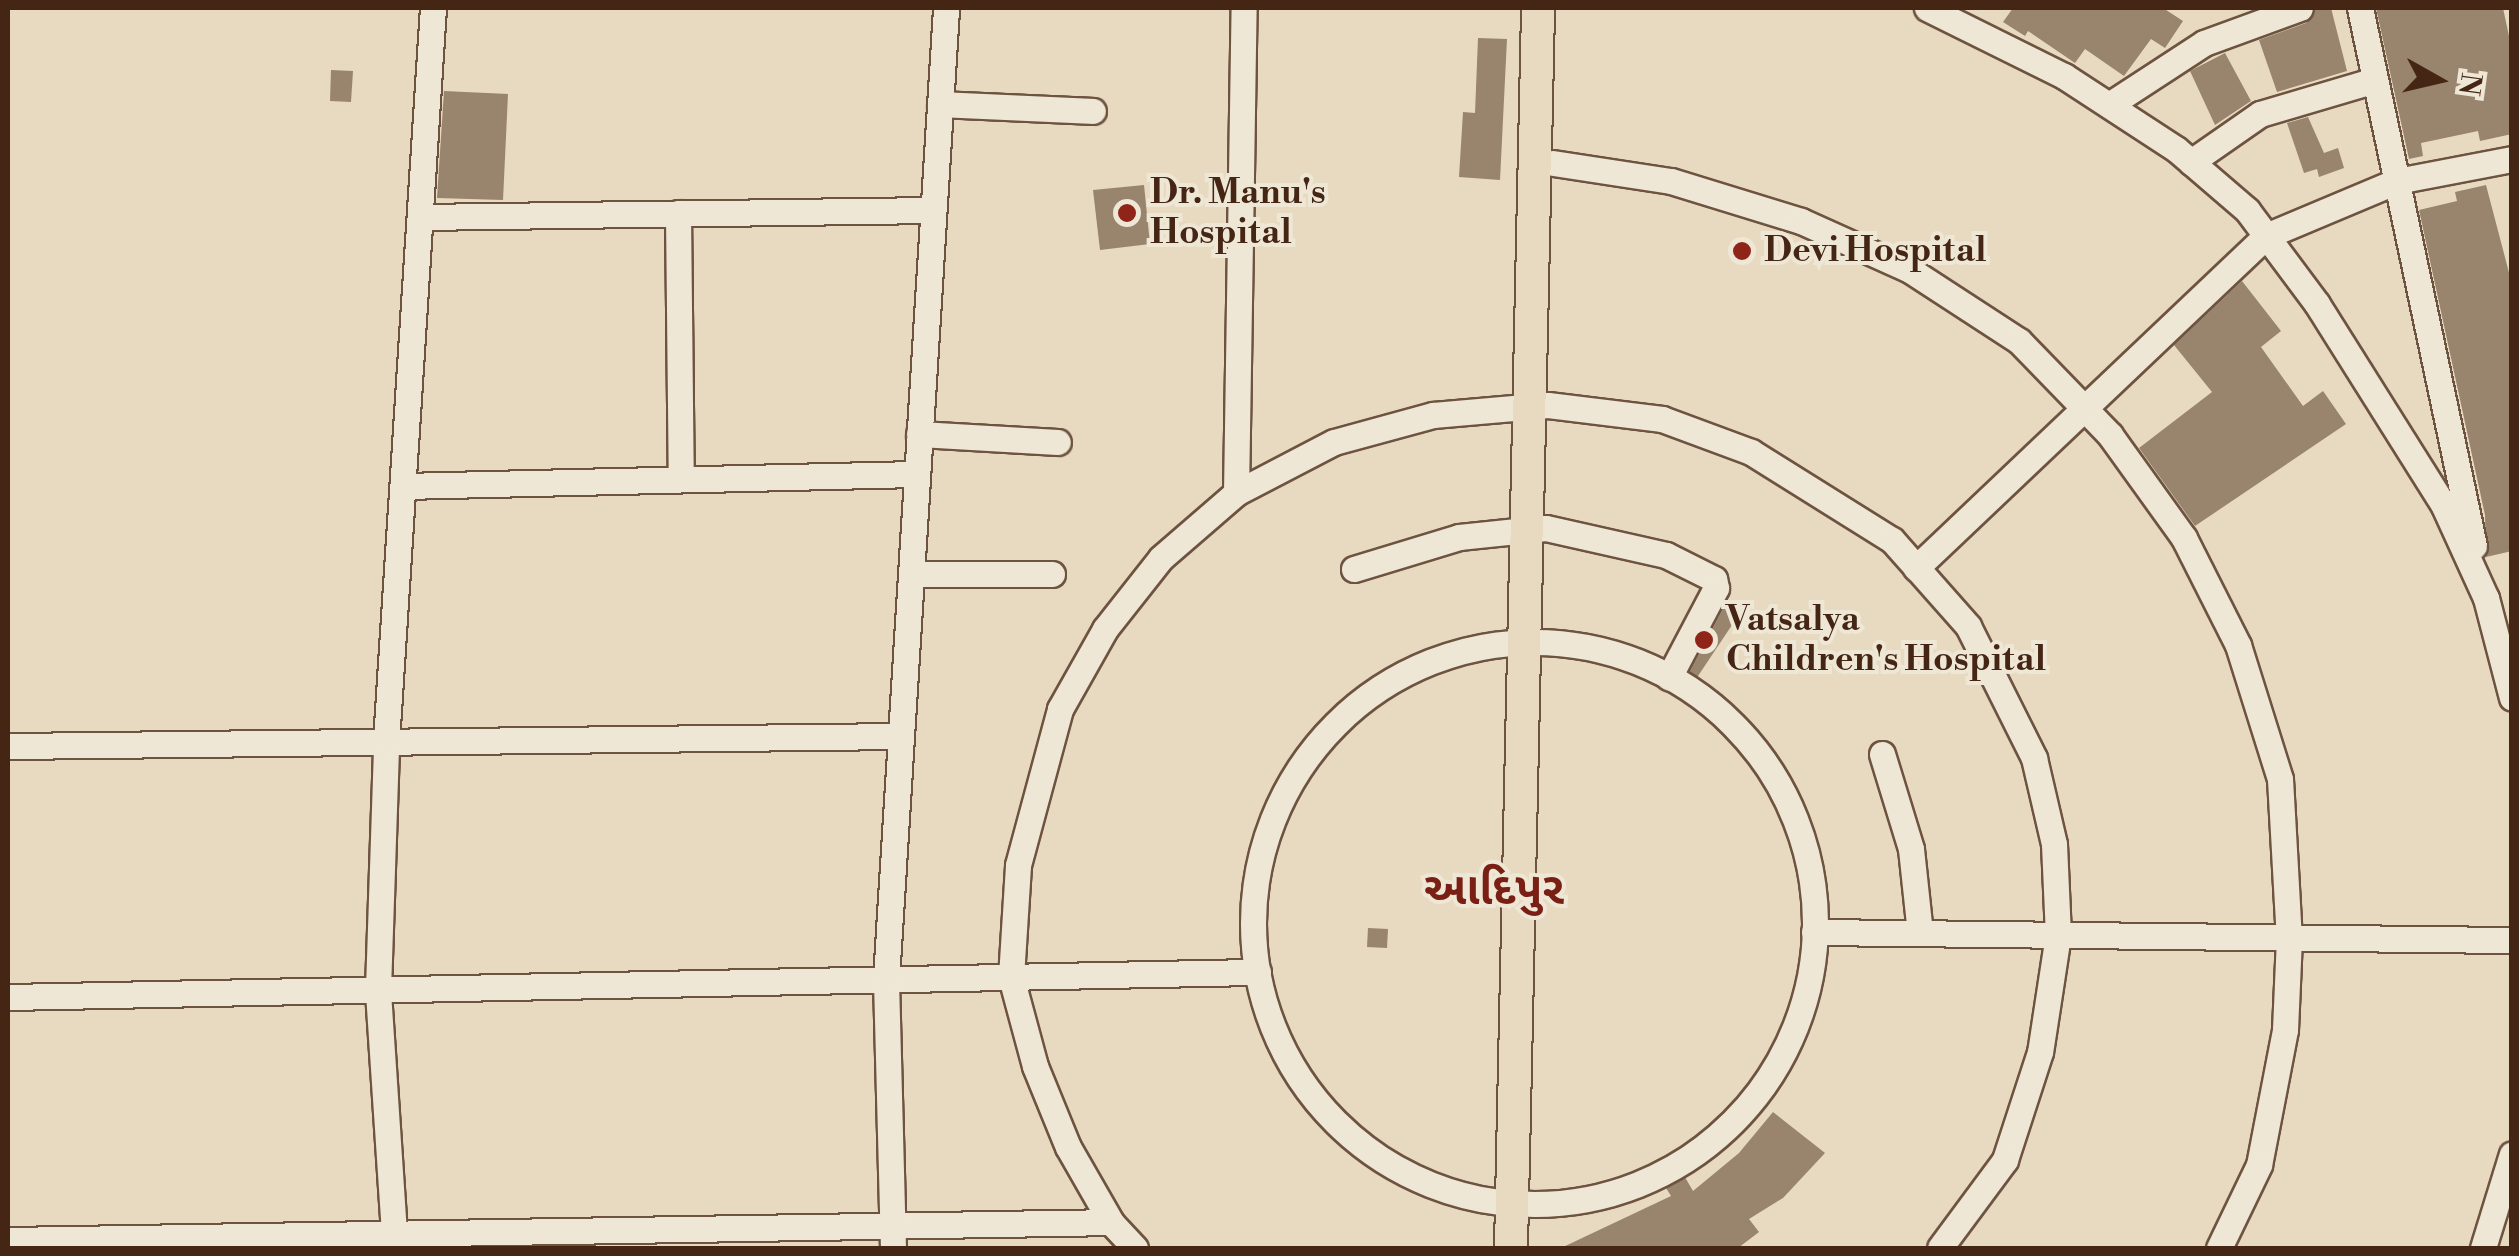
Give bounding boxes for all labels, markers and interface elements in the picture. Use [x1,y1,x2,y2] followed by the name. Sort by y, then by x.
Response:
[2389,30,2489,130] north arrow
[2450,71,2488,98] text: N
[1150,172,1326,254] place label: Dr. Manu's Hospital
[1114,200,1140,226] marker: Dr. Manu's Hospital
[1764,230,1986,272] place label: Devi Hospital
[1729,238,1755,264] marker: Devi Hospital
[1726,599,2046,681] place label: Vatsalya Children's Hospital
[1691,627,1717,653] marker: Vatsalya Children's Hospital
[1424,864,1564,918] district label: આદિપુર

